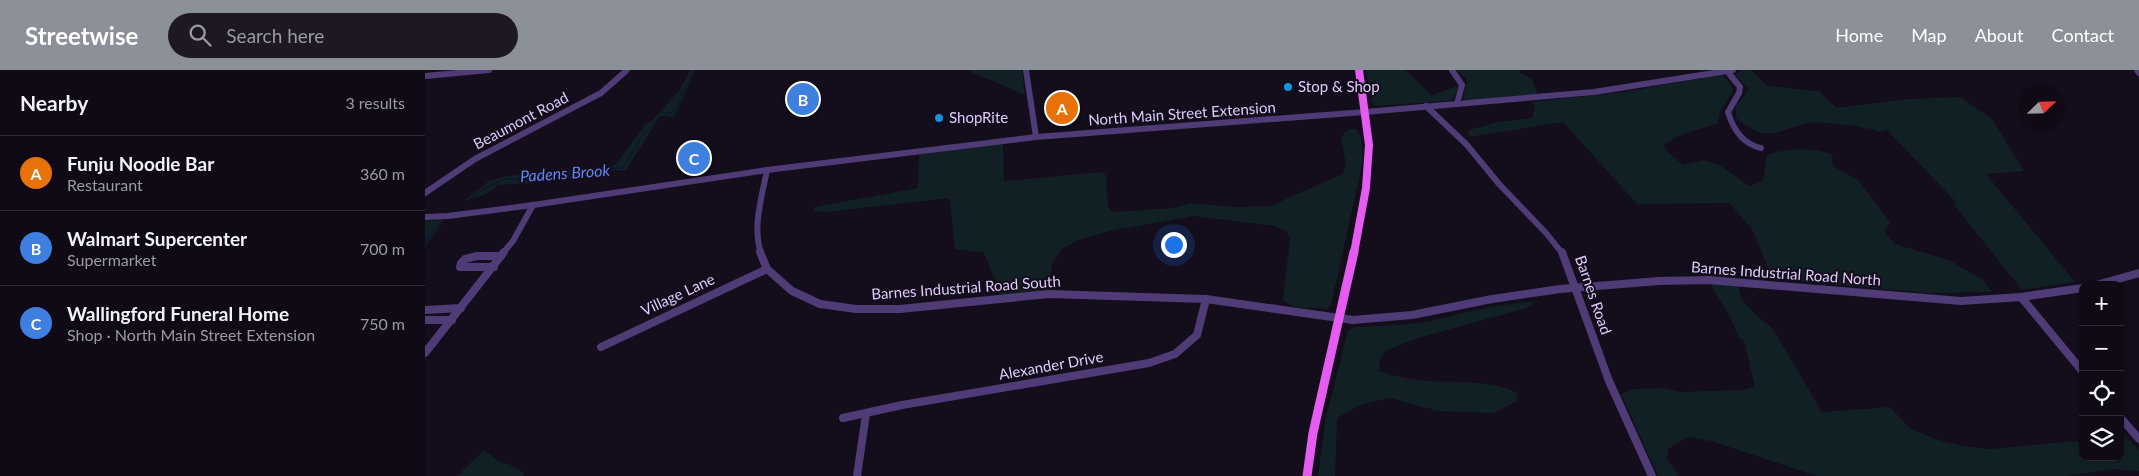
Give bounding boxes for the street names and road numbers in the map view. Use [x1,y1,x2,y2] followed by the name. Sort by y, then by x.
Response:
[470,88,571,153] street label: Beaumont Road
[1088,97,1276,129] street label: North Main Street Extension
[1572,253,1616,337] street label: Barnes Road
[1691,257,1882,289] street label: Barnes Industrial Road North
[638,269,717,319] street label: Village Lane
[871,271,1061,303] street label: Barnes Industrial Road South
[997,347,1105,383] street label: Alexander Drive

